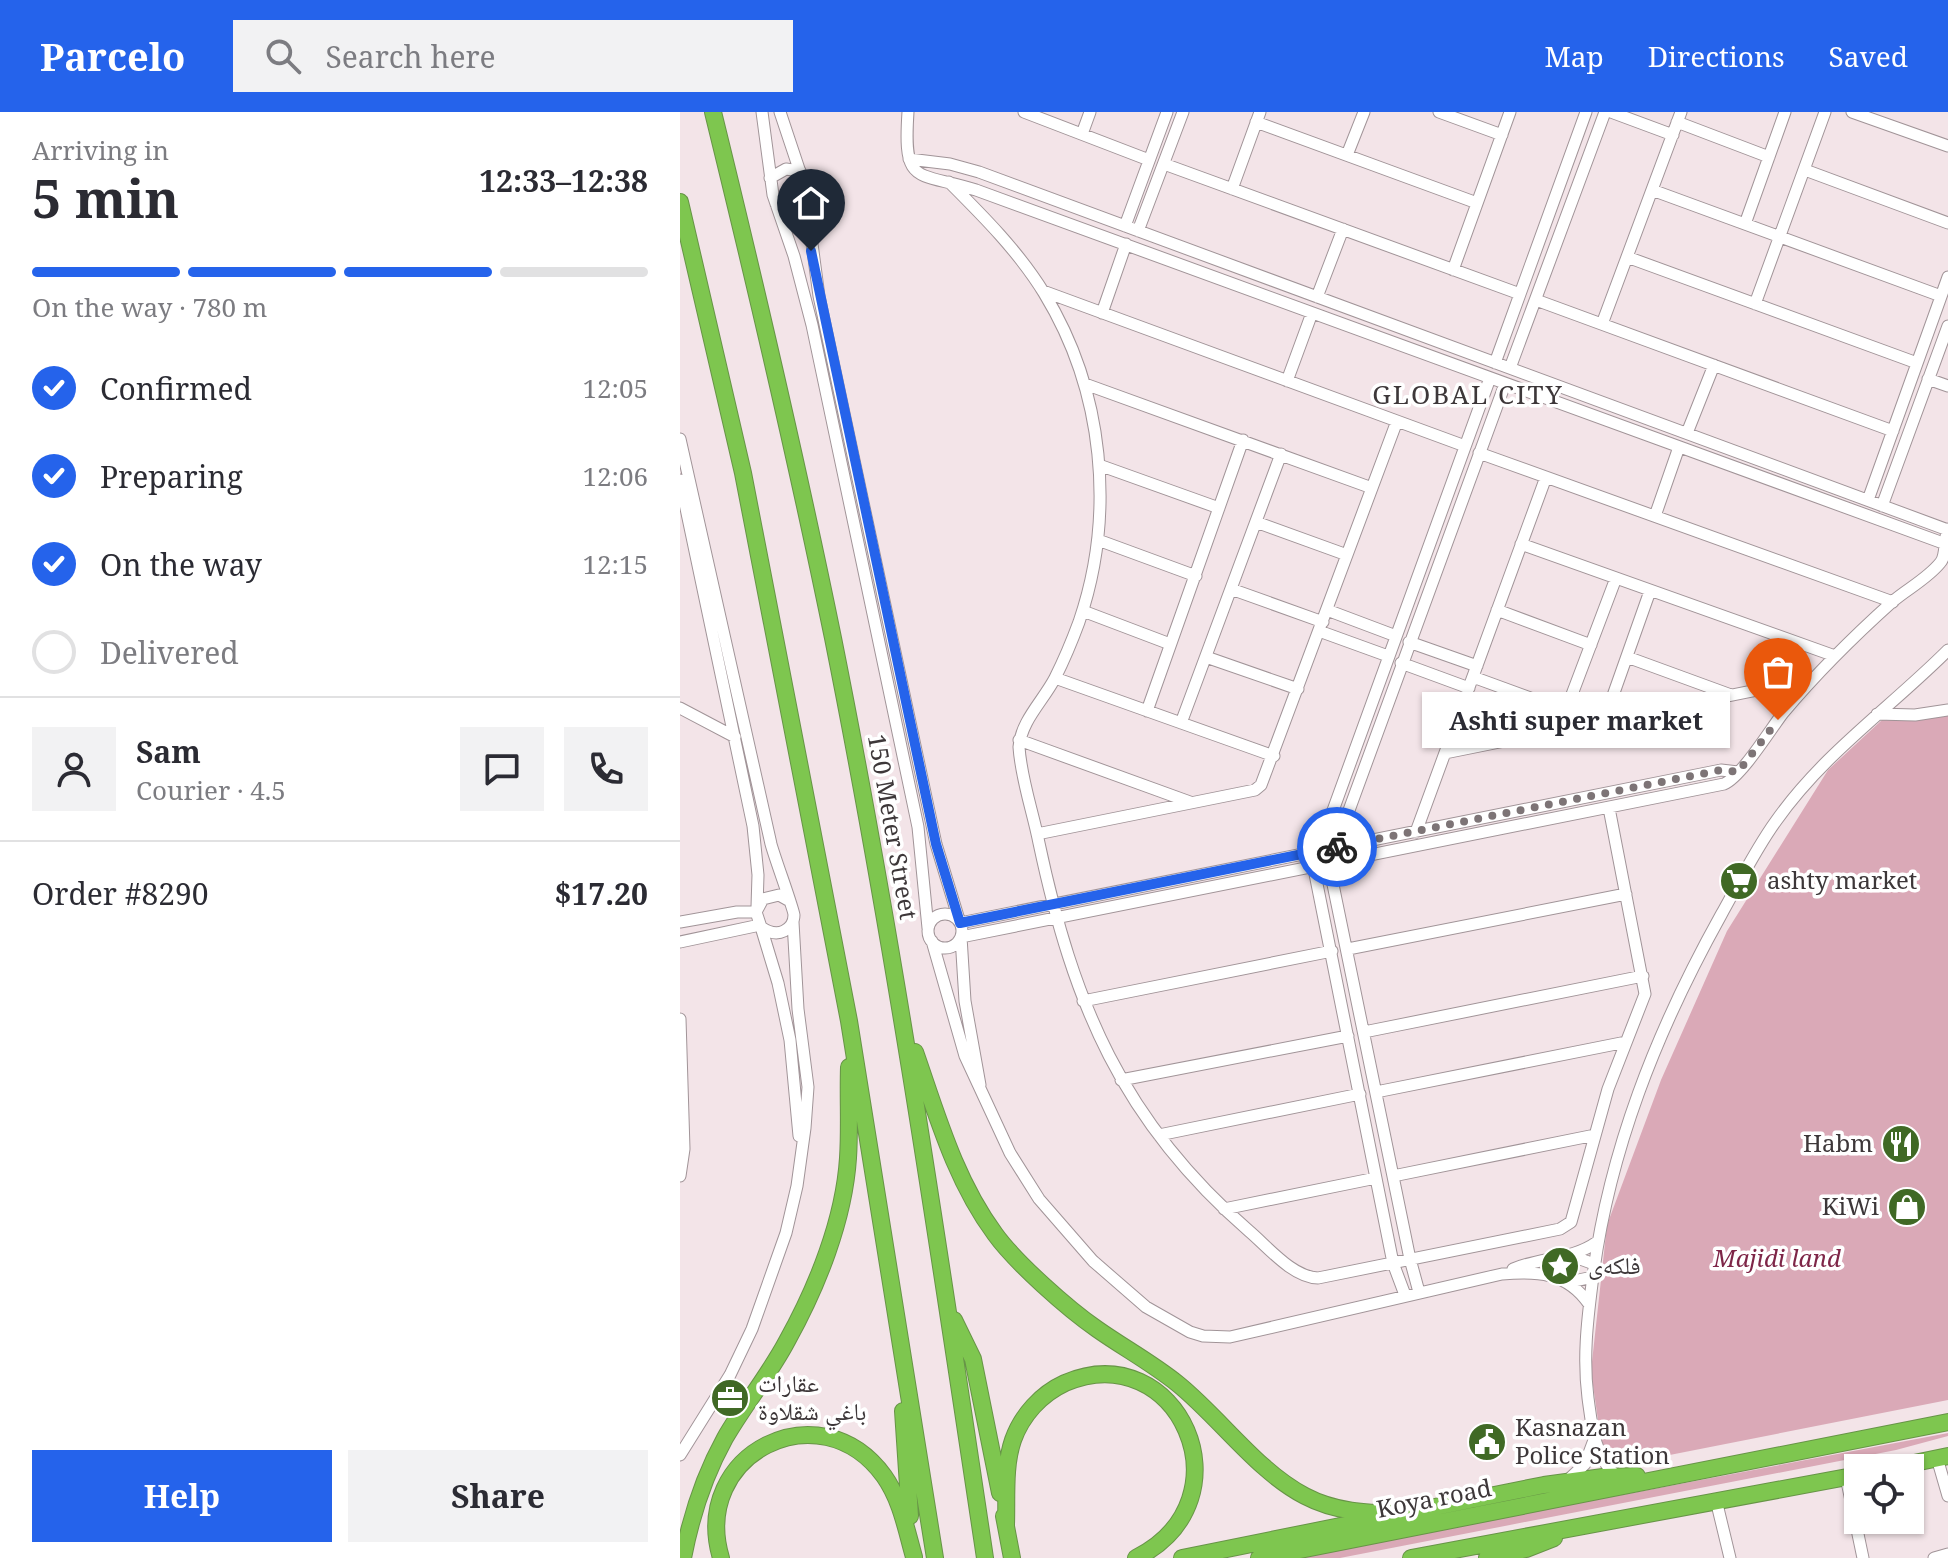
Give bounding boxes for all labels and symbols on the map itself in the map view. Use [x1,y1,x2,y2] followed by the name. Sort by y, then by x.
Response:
[777,169,845,251] pin
[1372,376,1564,412] district label: GLOBAL CITY
[1744,638,1812,720] pin
[1422,692,1730,748] callout: Ashti super market
[861,731,926,922] street label: 150 Meter Street
[1297,807,1377,887] courier
[1718,860,1760,902] supermarket icon: ashty market
[1767,863,1917,896] place label: ashty market
[1880,1123,1922,1165] restaurant icon: Habm
[1803,1126,1873,1159] place label: Habm
[1886,1186,1928,1228] shop icon: KiWi
[1822,1189,1879,1222] place label: KiWi
[1712,1241,1841,1274] park label: Majidi land
[1539,1245,1581,1287] place icon: فلکەی
[1588,1248,1641,1281] place label: فلکەی
[758,1366,866,1431] place label: عقارات باغي شقلاوة
[709,1377,751,1419] office icon: عقارات باغي شقلاوة
[1515,1410,1670,1471] place label: Kasnazan Police Station
[1466,1421,1508,1463] public building icon: Kasnazan Police Station
[1373,1470,1494,1525] street label: Koya road

